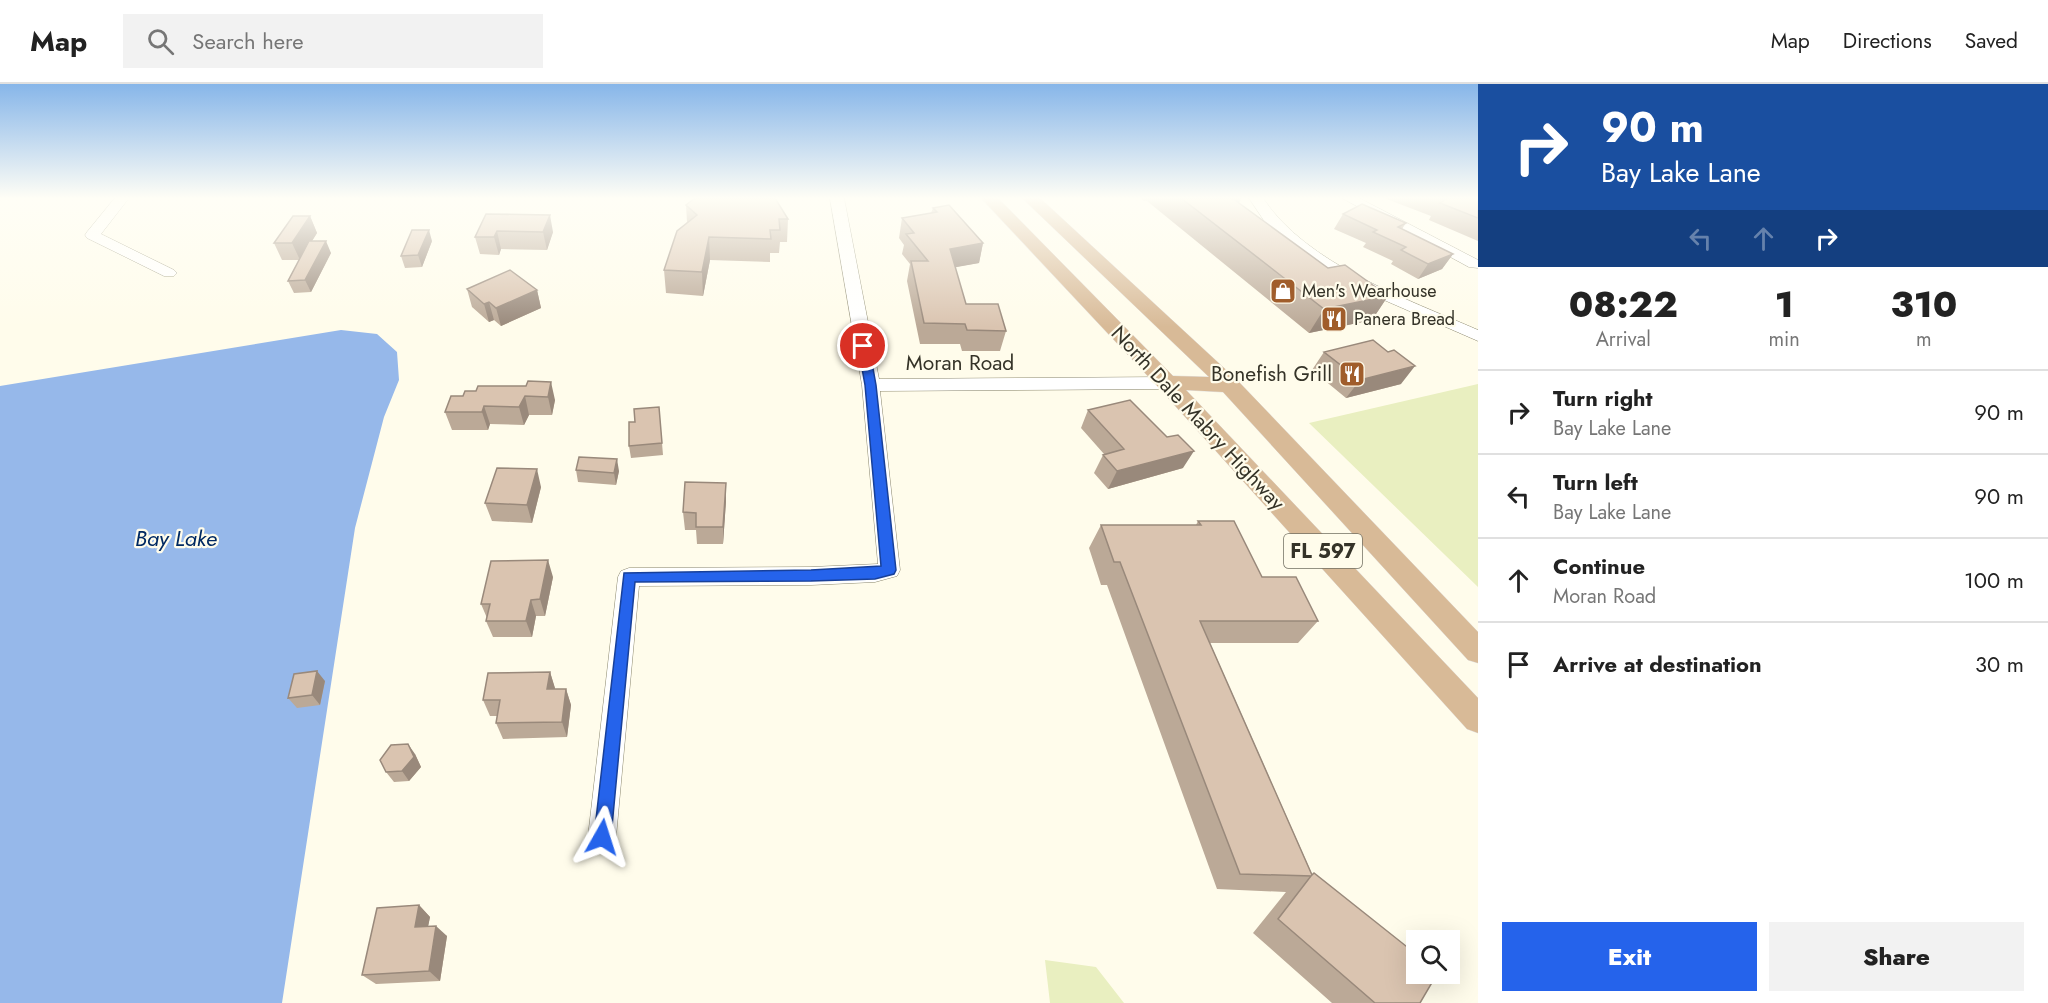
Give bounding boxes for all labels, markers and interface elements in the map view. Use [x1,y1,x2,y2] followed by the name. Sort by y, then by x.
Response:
[123,14,543,68] search box
[30,21,87,62] text: Map
[144,25,177,58] icon: search
[192,25,304,57] text: Search here
[1771,26,1810,56] text: Map
[1843,26,1932,56] text: Directions
[1965,26,2018,56] text: Saved
[1601,97,1704,158] text: 90 m
[1502,108,1580,186] icon: right
[1601,153,1761,192] text: Bay Lake Lane
[1684,222,1717,255] icon: left
[1747,222,1780,255] icon: ahead
[1810,222,1843,255] icon: right
[1268,276,1298,306] shop icon: Men's Wearhouse
[1302,278,1436,304] place label: Men's Wearhouse
[1569,278,1678,330] text: 08:22
[1775,278,1794,330] text: 1
[1891,278,1957,330] text: 310
[1319,304,1349,334] restaurant icon: Panera Bread
[1354,306,1455,332] place label: Panera Bread
[1104,319,1292,518] street label: North Dale Mabry Highway
[837,320,888,371] pin
[1596,325,1651,354] text: Arrival
[1768,325,1800,354] text: min
[1916,325,1932,354] text: m
[846,329,879,362] icon: arrive
[906,348,1014,378] street label: Moran Road
[1211,359,1332,389] place label: Bonefish Grill
[1337,359,1367,389] restaurant icon: Bonefish Grill
[1553,382,1653,414] text: Turn right
[1502,396,1535,429] icon: right
[1974,396,2024,428] text: 90 m
[1553,414,1671,443] text: Bay Lake Lane
[1553,466,1638,498] text: Turn left
[1502,480,1535,513] icon: left
[1974,480,2024,512] text: 90 m
[1553,498,1671,527] text: Bay Lake Lane
[135,522,217,554] water label: Bay Lake
[1284,534,1362,568] road number: FL 597
[1553,550,1645,582] text: Continue
[1502,564,1535,597] icon: ahead
[1964,564,2024,596] text: 100 m
[1553,582,1656,611] text: Moran Road
[1502,648,1535,681] icon: arrive
[1553,648,1762,680] text: Arrive at destination
[1975,648,2024,680] text: 30 m
[570,805,634,869] position arrow
[1502,922,1757,991] button: Exit
[1769,922,2024,991] button: Share
[1406,930,1460,984] map controls
[1406,930,1460,984] button: search

